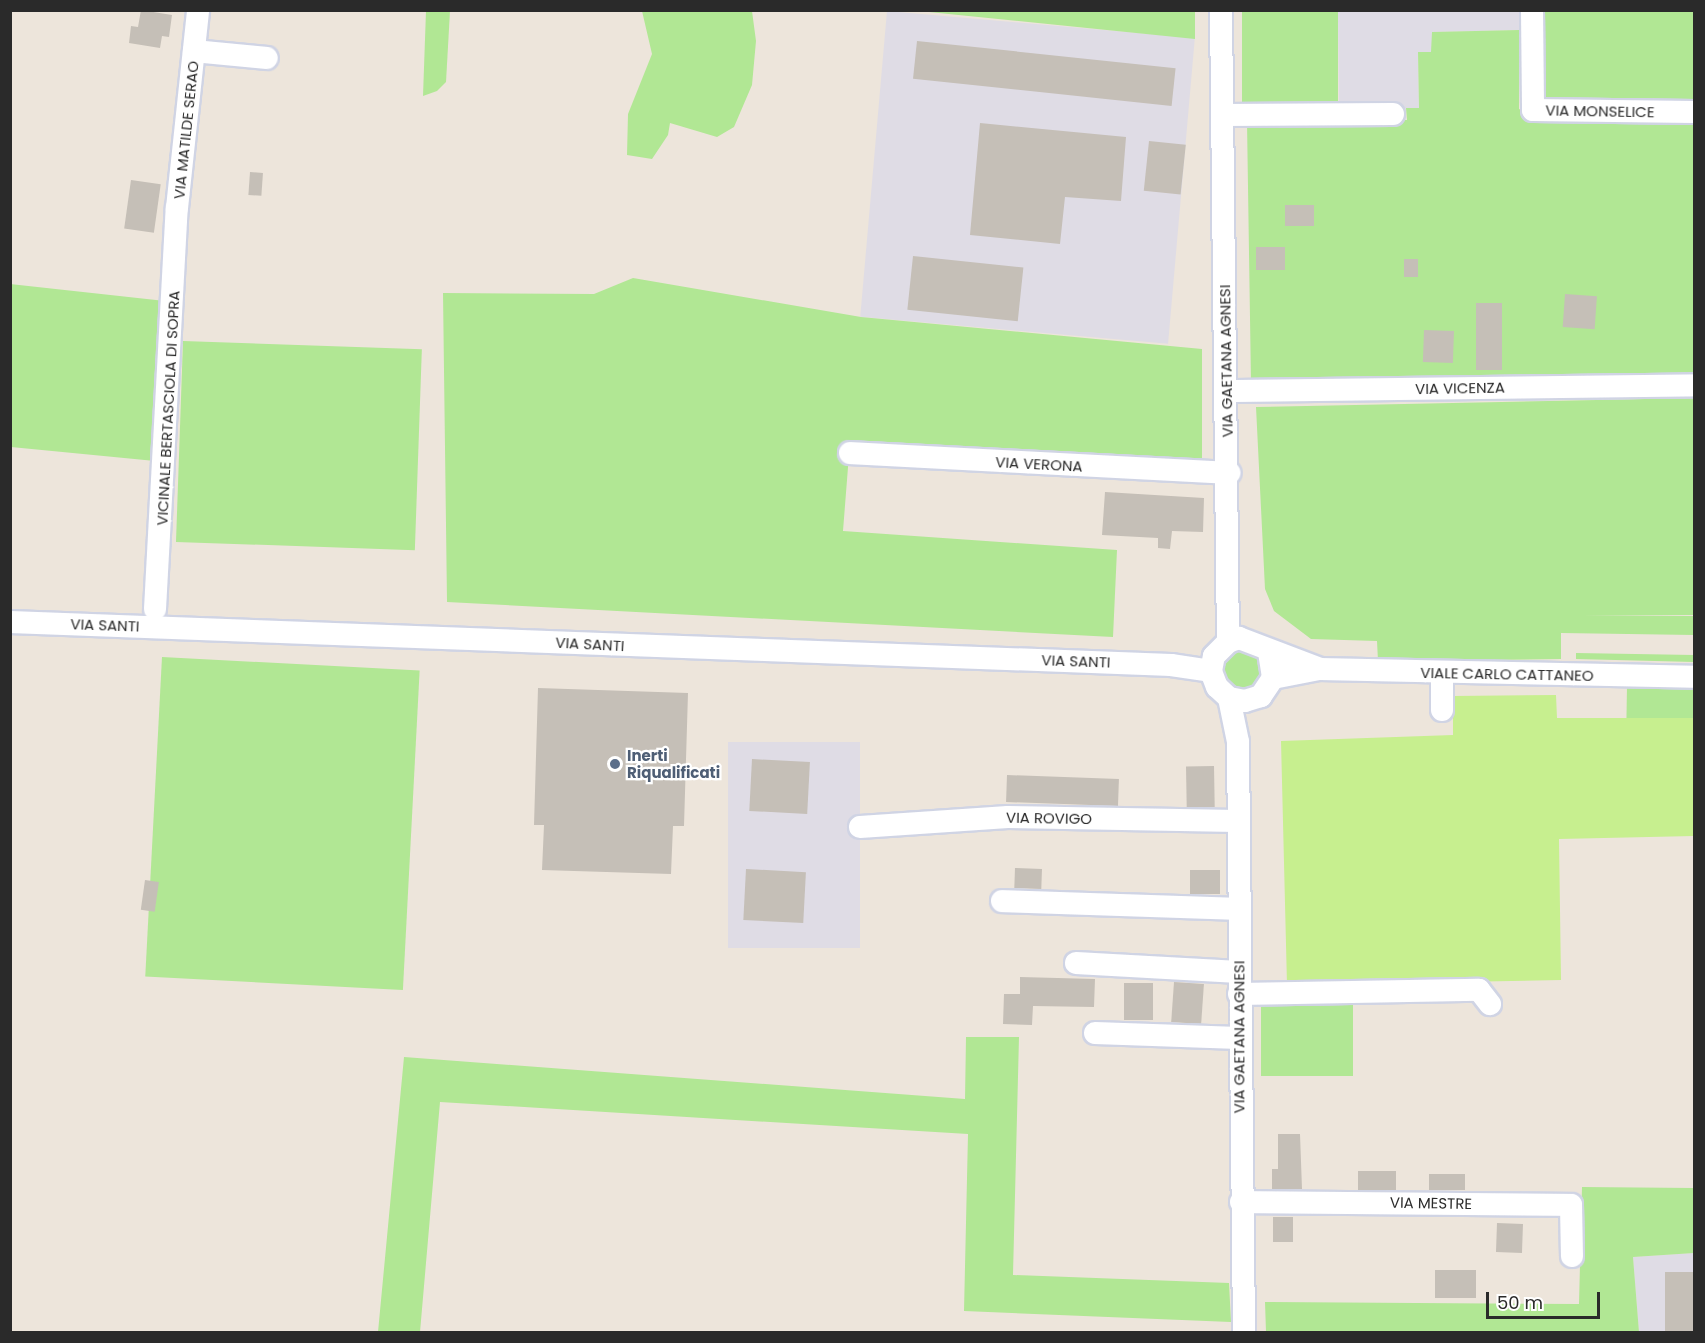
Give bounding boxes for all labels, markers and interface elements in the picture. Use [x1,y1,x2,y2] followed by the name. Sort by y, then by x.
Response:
[170,60,202,200] street label: VIA MATILDE SERAO
[1545,101,1655,121] street label: VIA MONSELICE
[1216,284,1236,438] street label: VIA GAETANA AGNESI
[153,290,183,526] street label: VICINALE BERTASCIOLA DI SOPRA
[1415,378,1505,398] street label: VIA VICENZA
[995,453,1083,475] street label: VIA VERONA
[70,615,140,635] street label: VIA SANTI
[555,633,625,655] street label: VIA SANTI
[1041,651,1111,671] street label: VIA SANTI
[1420,663,1594,685] street label: VIALE CARLO CATTANEO
[627,746,720,781] place label: Inerti Riqualificati
[608,757,622,771] marker: Inerti Riqualificati
[1006,808,1092,828] street label: VIA ROVIGO
[1230,961,1248,1113] street label: VIA GAETANA AGNESI
[1390,1193,1472,1213] street label: VIA MESTRE
[1489,1280,1603,1318] scale bar
[1497,1290,1543,1315] text: 50 m

